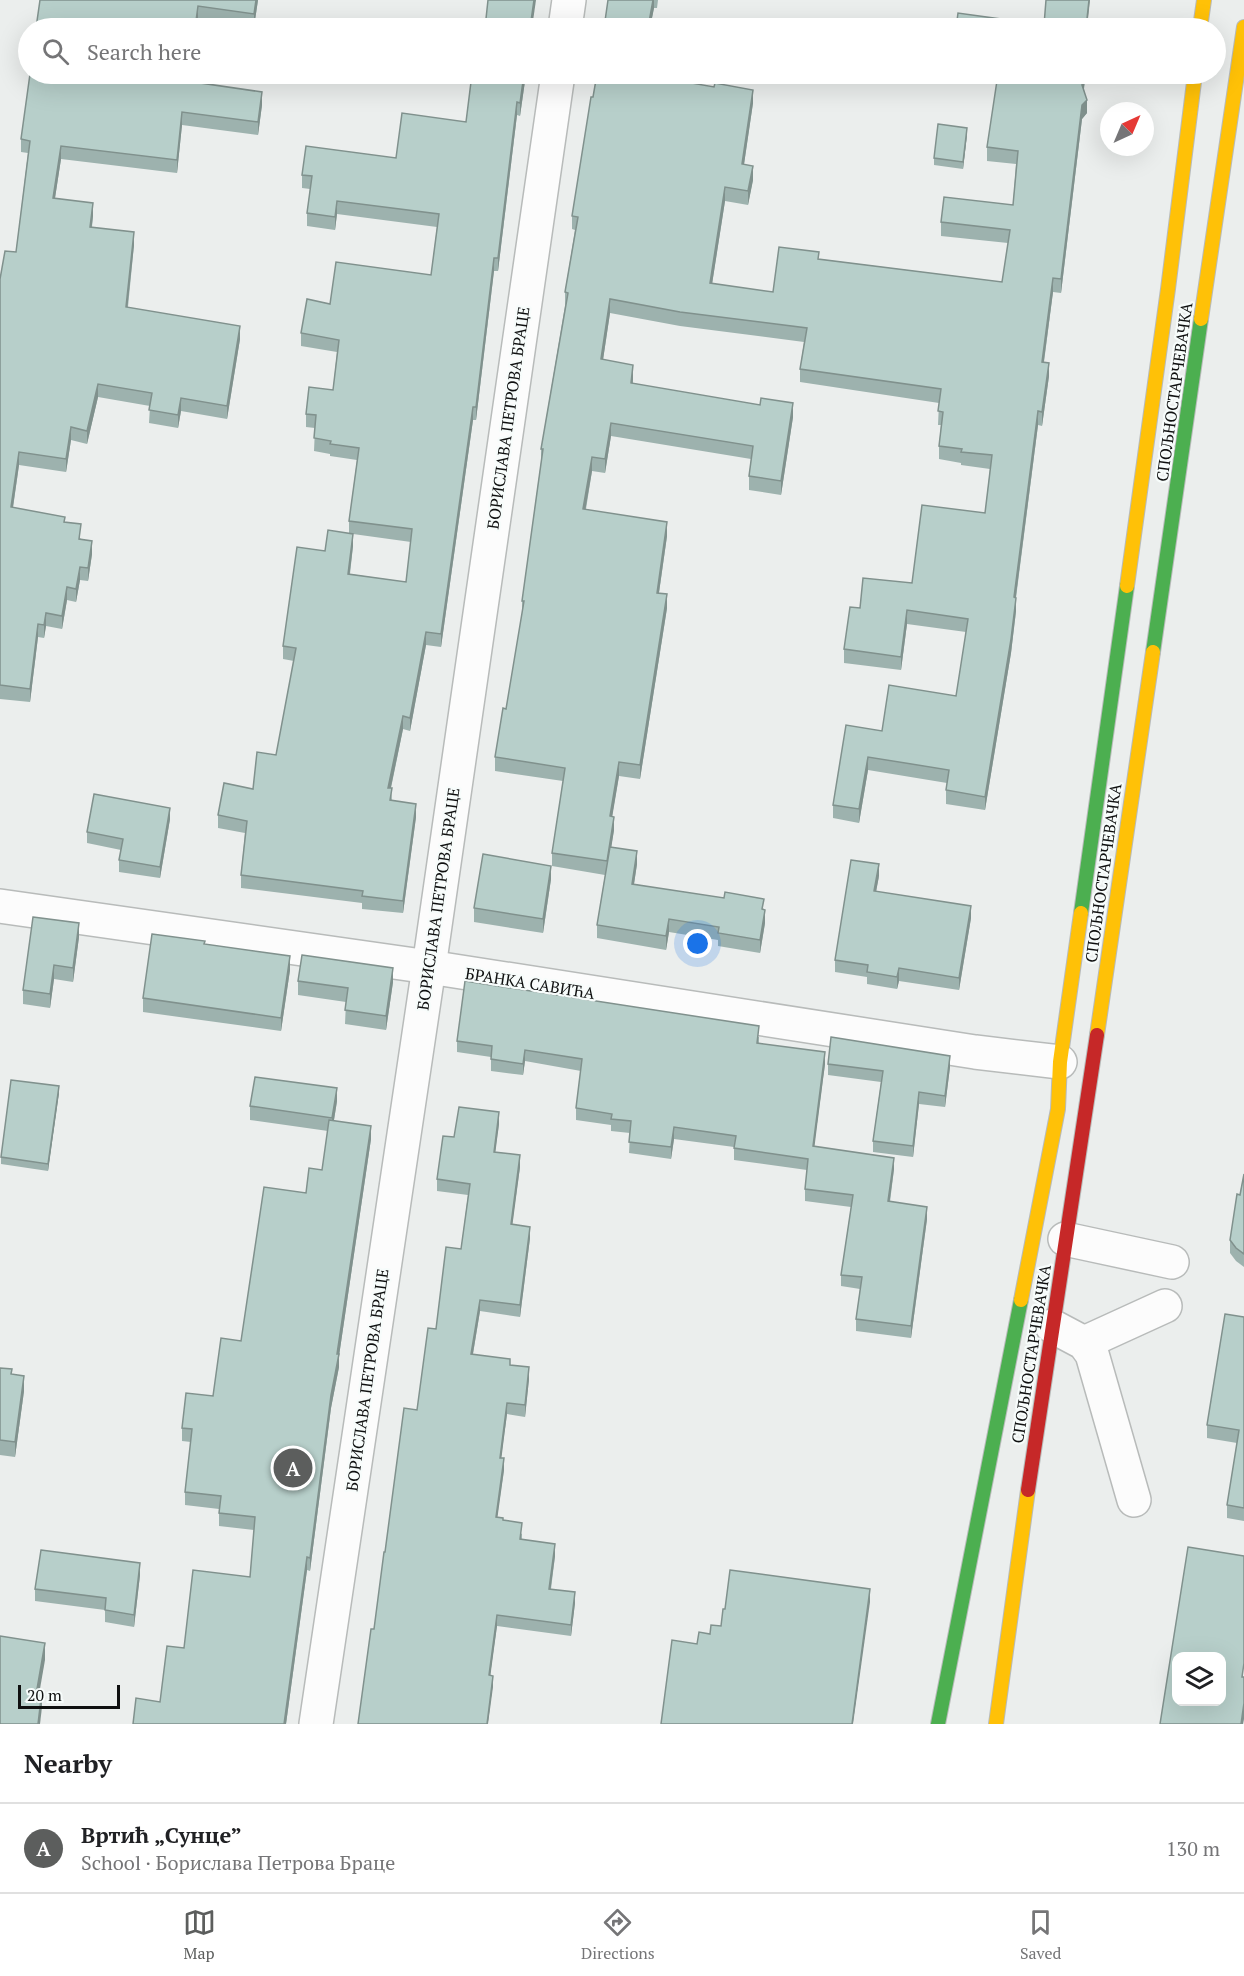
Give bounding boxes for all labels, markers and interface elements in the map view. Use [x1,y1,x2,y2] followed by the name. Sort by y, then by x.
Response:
[18,18,1226,84] search box
[39,35,72,68] icon: search
[87,37,201,66] text: Search here
[1100,102,1154,156] north arrow
[1151,301,1197,483] street label: СПОЉНОСТАРЧЕВАЧКА
[481,305,535,531] street label: БОРИСЛАВА ПЕТРОВА БРАЦЕ
[1080,782,1126,964] street label: СПОЉНОСТАРЧЕВАЧКА
[411,786,465,1012] street label: БОРИСЛАВА ПЕТРОВА БРАЦЕ
[683,929,712,958] your location
[464,962,596,1004] street label: БРАНКА САВИЋА
[1006,1263,1056,1445] street label: СПОЉНОСТАРЧЕВАЧКА
[340,1267,394,1493] street label: БОРИСЛАВА ПЕТРОВА БРАЦЕ
[274,1446,312,1490] pin: A
[1172,1652,1226,1706] map controls
[1172,1652,1226,1706] button: layers
[18,1682,120,1710] scale bar
[27,1684,62,1706] text: 20 m
[24,1746,112,1780] text: Nearby
[81,1820,242,1849] text: Вртић „Сунце”
[36,1835,51,1862] text: A
[1166,1835,1220,1862] text: 130 m
[81,1849,395,1876] text: School · Борислава Петрова Браце
[183,1906,216,1964] tab: Map
[581,1906,655,1964] tab: Directions
[1020,1906,1061,1964] tab: Saved

